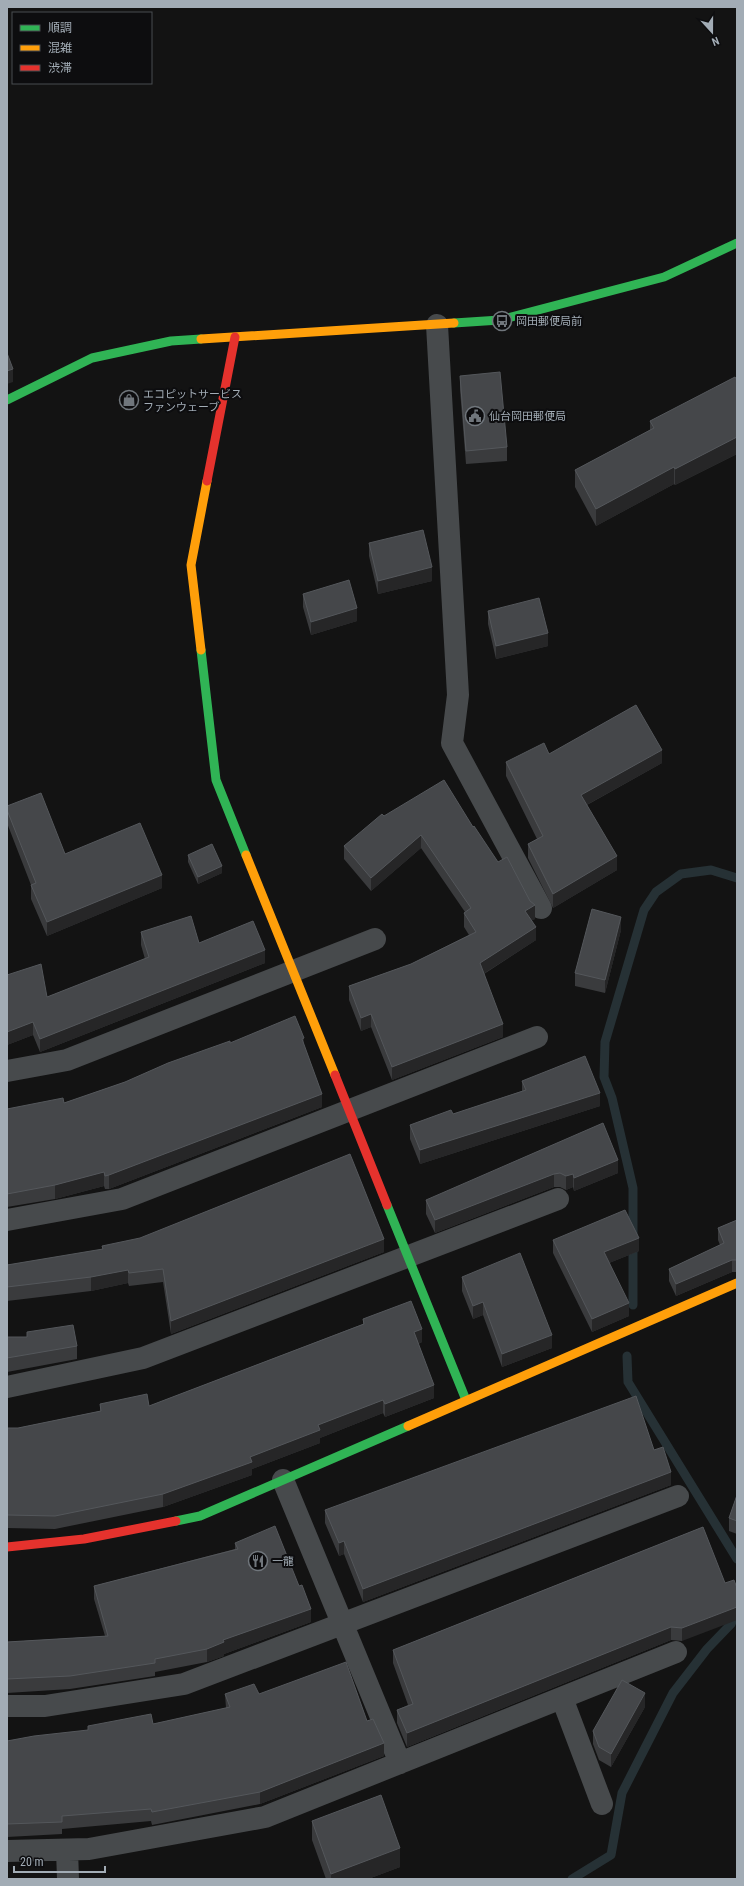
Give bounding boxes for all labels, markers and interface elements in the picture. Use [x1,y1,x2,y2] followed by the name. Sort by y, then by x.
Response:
[12,12,152,84] legend
[692,12,732,52] north arrow
[48,21,72,35] text: 順調
[710,34,721,48] text: N
[48,41,72,55] text: 混雑
[48,61,72,75] text: 渋滞
[491,310,513,332] bus stop icon: 岡田郵便局前
[516,315,582,328] place label: 岡田郵便局前
[143,388,242,414] place label: エコピットサービス ファンウェーブ
[118,389,140,411] shop icon: エコピットサービス ファンウェーブ
[464,405,486,427] public building icon: 仙台岡田郵便局
[489,410,566,423] place label: 仙台岡田郵便局
[247,1550,269,1572] restaurant icon: 一龍
[272,1555,294,1568] place label: 一龍
[14,1848,105,1874] scale bar
[20,1855,44,1869] text: 20 m

